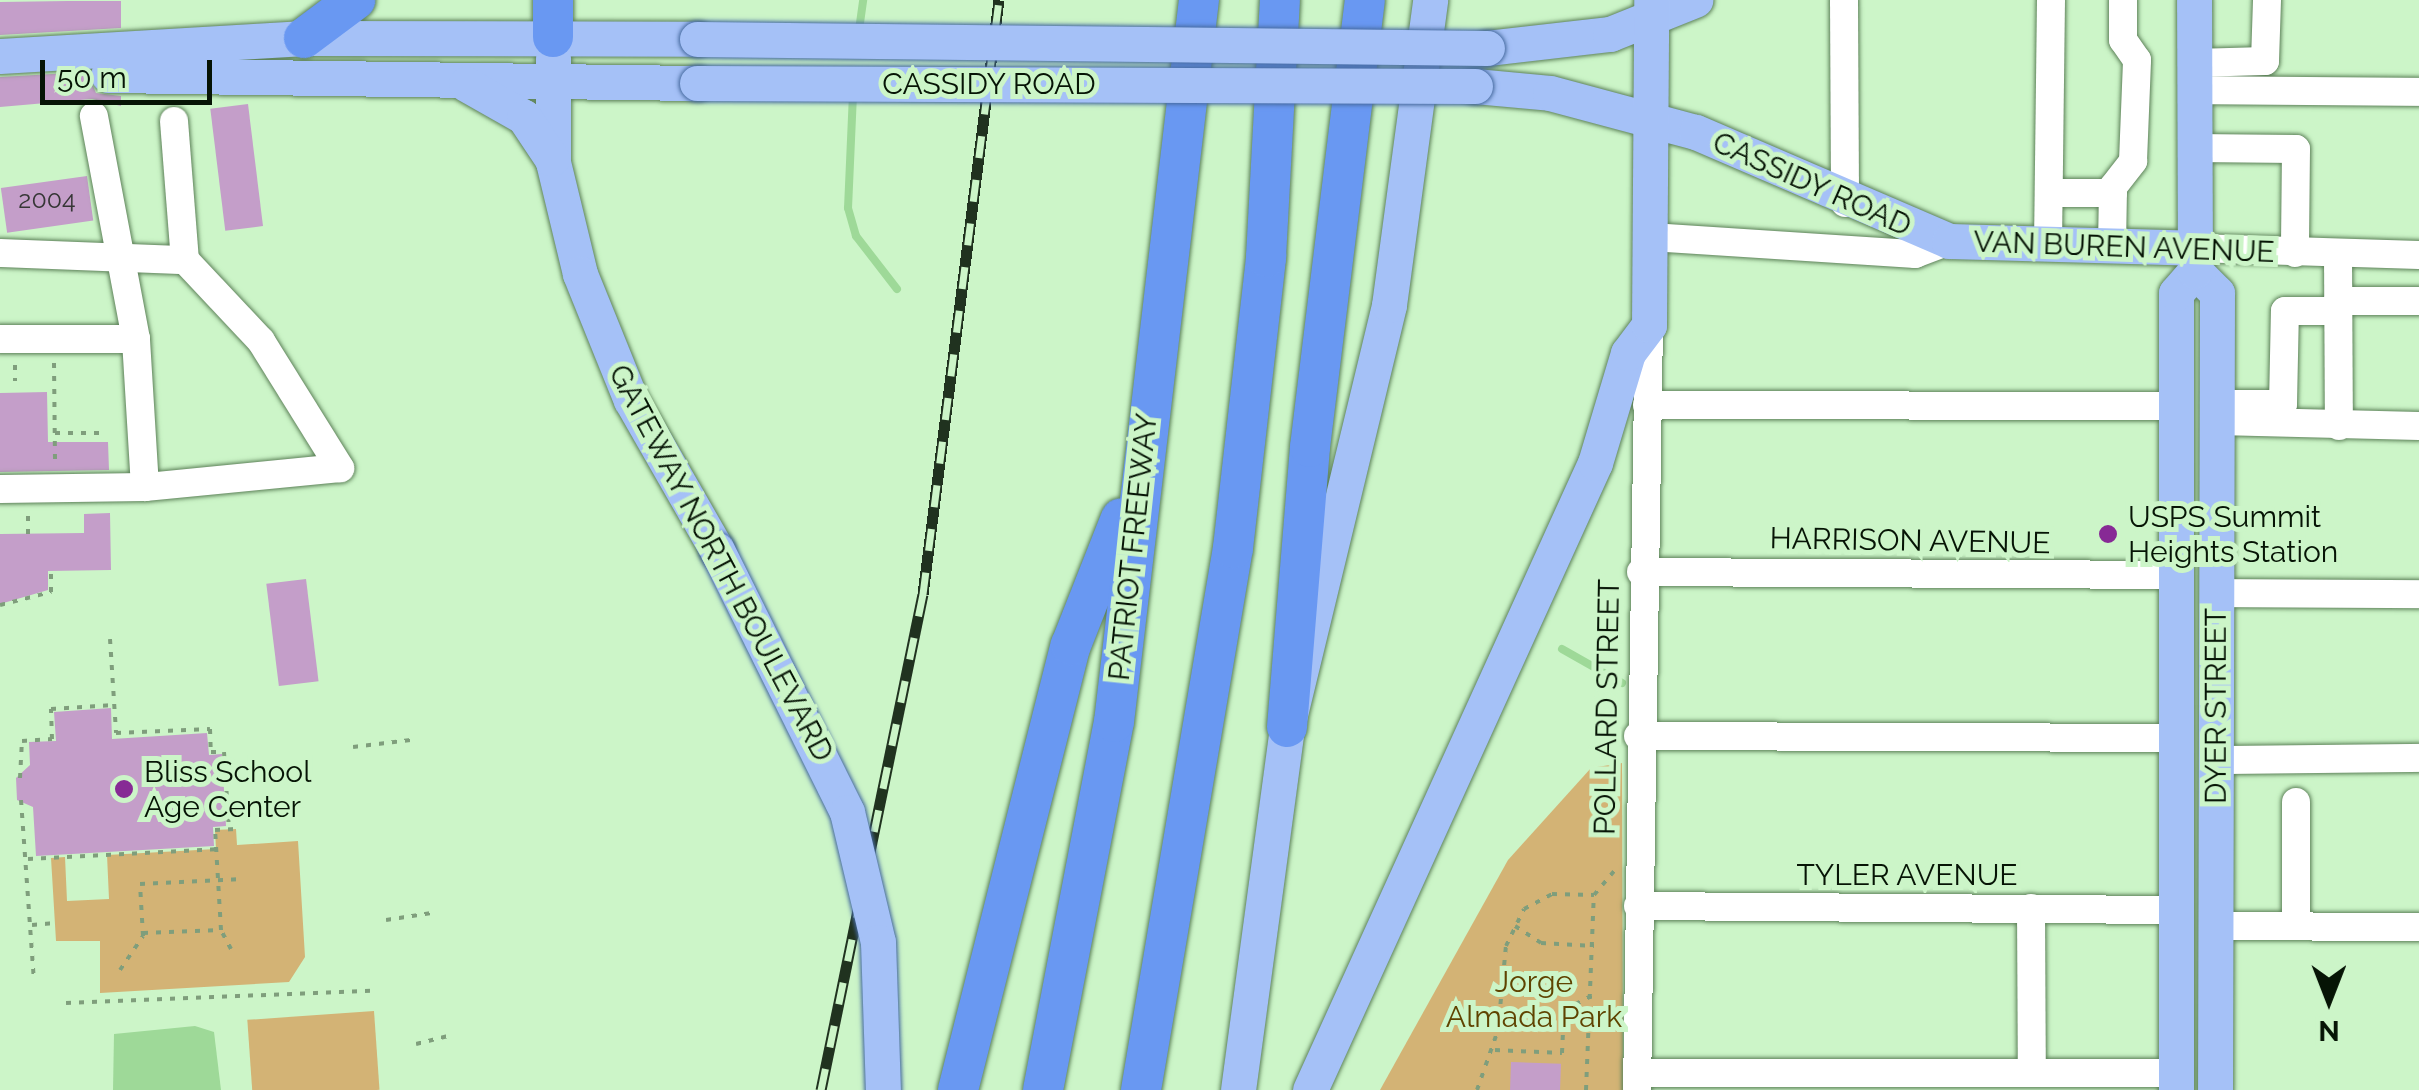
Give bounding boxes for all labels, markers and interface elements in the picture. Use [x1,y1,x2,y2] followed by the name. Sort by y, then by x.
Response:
[45,40,218,102] scale bar
[57,60,127,95] text: 50 m
[882,66,1096,102] street label: CASSIDY ROAD
[1707,124,1917,244] street label: CASSIDY ROAD
[18,184,76,214] house number: 2004
[1972,224,2276,270] street label: VAN BUREN AVENUE
[601,358,841,768] street label: GATEWAY NORTH BOULEVARD
[1101,411,1165,683] street label: PATRIOT FREEWAY
[2128,499,2338,570] place label: USPS Summit Heights Station
[1769,521,2051,561] street label: HARRISON AVENUE
[2097,523,2119,545] marker: USPS Summit Heights Station
[1587,579,1627,835] street label: POLLARD STREET
[2198,608,2234,804] street label: DYER STREET
[144,754,311,824] place label: Bliss School Age Center
[113,778,135,800] marker: Bliss School Age Center
[1796,857,2018,893] street label: TYLER AVENUE
[2279,950,2379,1050] north arrow
[1446,964,1622,1034] park label: Jorge Almada Park
[2318,1014,2340,1047] text: N

